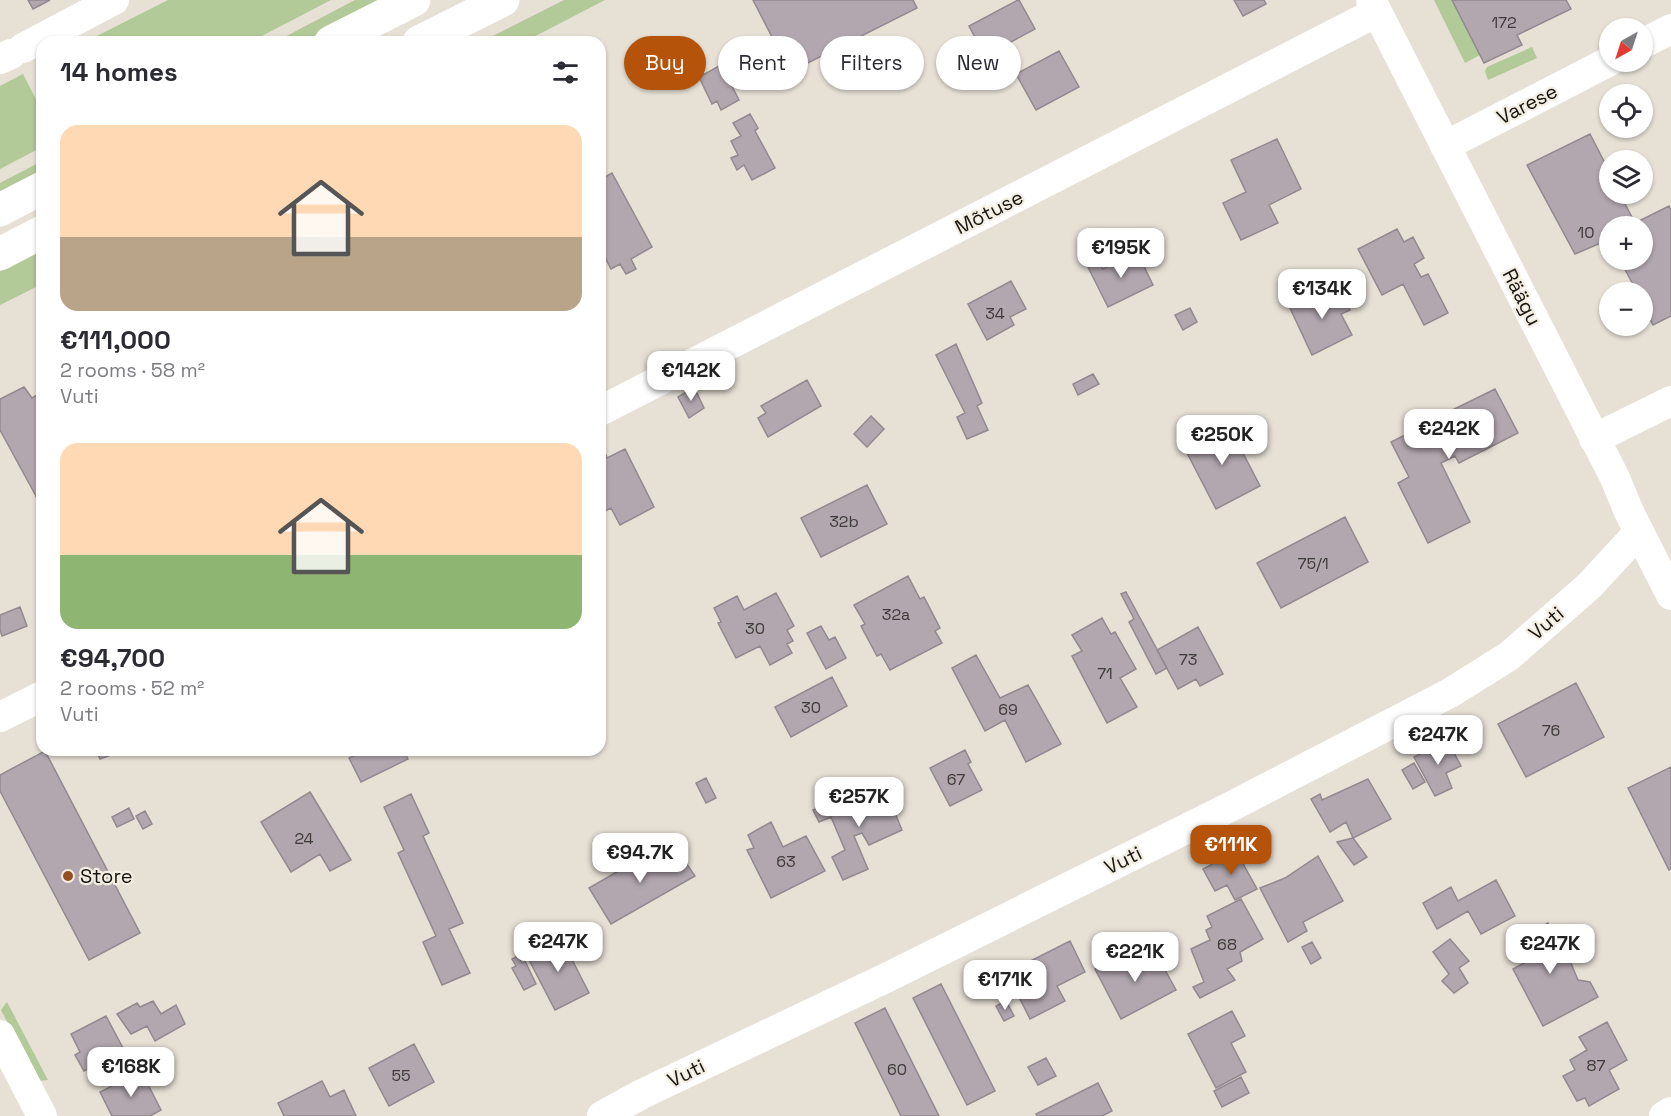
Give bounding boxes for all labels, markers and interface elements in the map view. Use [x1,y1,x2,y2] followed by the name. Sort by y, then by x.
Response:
[1491,12,1517,33] house number: 172
[1599,18,1653,72] north arrow
[1599,18,1653,336] map controls
[624,36,706,90] chip: Buy
[718,36,808,90] chip: Rent
[820,36,924,90] chip: Filters
[936,36,1021,90] chip: New
[60,55,178,89] text: 14 homes
[549,56,582,89] icon: filters
[1492,78,1562,130] street label: Varese
[1599,84,1653,138] button: locate
[1599,150,1653,204] button: layers
[267,164,375,272] icon: home
[951,184,1027,240] street label: Mõtuse
[1599,216,1653,270] button: +
[1578,222,1594,243] house number: 10
[1079,228,1163,279] pin: €195K
[1091,234,1151,260] text: €195K
[1497,264,1547,330] street label: Räägu
[1280,269,1364,320] pin: €134K
[1292,275,1352,301] text: €134K
[1599,282,1653,336] button: −
[985,303,1005,324] house number: 34
[60,323,171,357] text: €111,000
[649,351,733,402] pin: €142K
[60,357,205,383] text: 2 rooms · 58 m²
[661,357,721,383] text: €142K
[60,383,99,409] text: Vuti
[1407,409,1491,460] pin: €242K
[1180,415,1264,466] pin: €250K
[1418,415,1480,441] text: €242K
[1191,421,1253,447] text: €250K
[267,482,375,590] icon: home
[829,511,859,532] house number: 32b
[1297,553,1329,574] house number: 75/1
[1523,601,1569,645] street label: Vuti
[882,604,910,625] house number: 32a
[745,618,765,639] house number: 30
[60,641,165,675] text: €94,700
[1179,649,1197,670] house number: 73
[1097,663,1113,684] house number: 71
[60,675,204,701] text: 2 rooms · 52 m²
[801,697,821,718] house number: 30
[998,699,1018,720] house number: 69
[60,701,99,727] text: Vuti
[1396,715,1480,766] pin: €247K
[1542,720,1560,741] house number: 76
[1408,721,1468,747] text: €247K
[947,769,965,790] house number: 67
[817,777,901,828] pin: €257K
[829,783,889,809] text: €257K
[1189,825,1273,876] pin: €111K
[294,828,314,849] house number: 24
[1204,831,1258,857] text: €111K
[591,833,689,884] pin: €94.7K
[606,839,674,865] text: €94.7K
[1100,840,1146,880] street label: Vuti
[776,851,796,872] house number: 63
[80,863,132,889] place label: Store
[61,869,75,883] marker: Store
[516,922,600,973] pin: €247K
[1508,924,1592,975] pin: €247K
[528,928,588,954] text: €247K
[1520,930,1580,956] text: €247K
[1093,932,1177,983] pin: €221K
[1217,934,1237,955] house number: 68
[1106,938,1164,964] text: €221K
[963,960,1047,1011] pin: €171K
[977,966,1033,992] text: €171K
[89,1047,173,1098] pin: €168K
[101,1053,161,1079] text: €168K
[663,1053,709,1093] street label: Vuti
[1587,1055,1605,1076] house number: 87
[887,1059,907,1080] house number: 60
[391,1065,411,1086] house number: 55

